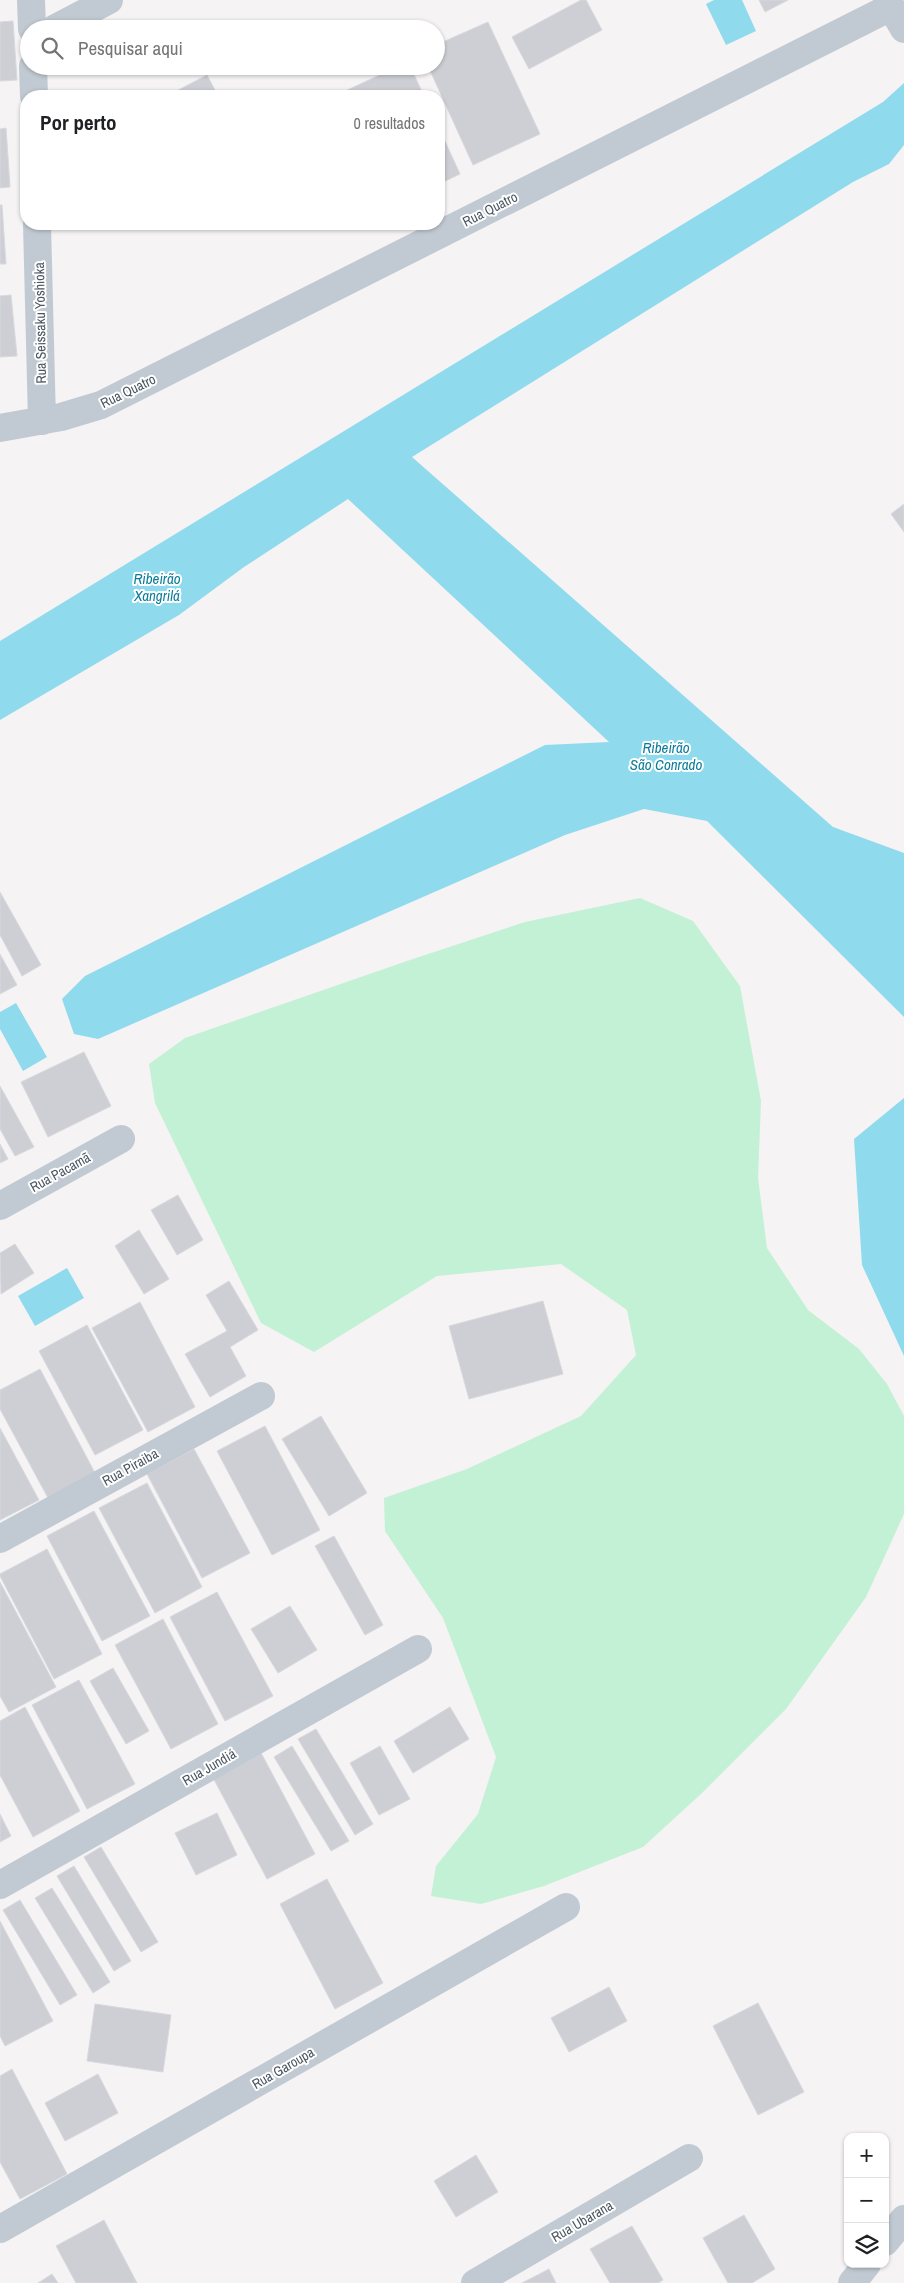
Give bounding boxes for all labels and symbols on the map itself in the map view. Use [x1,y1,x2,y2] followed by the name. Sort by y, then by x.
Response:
[459,188,521,230] street label: Rua Quatro
[30,262,50,384] street label: Rua Seissaku Yoshioka
[97,370,159,412] street label: Rua Quatro
[133,568,181,606] water label: Ribeirão Xangrilá
[630,737,702,775] water label: Ribeirão São Conrado
[27,1148,94,1196] street label: Rua Pacamã
[99,1444,162,1490] street label: Rua Piraiba
[179,1744,239,1789] street label: Rua Jundiá
[249,2043,318,2093] street label: Rua Garoupa
[548,2196,617,2246] street label: Rua Ubarana

